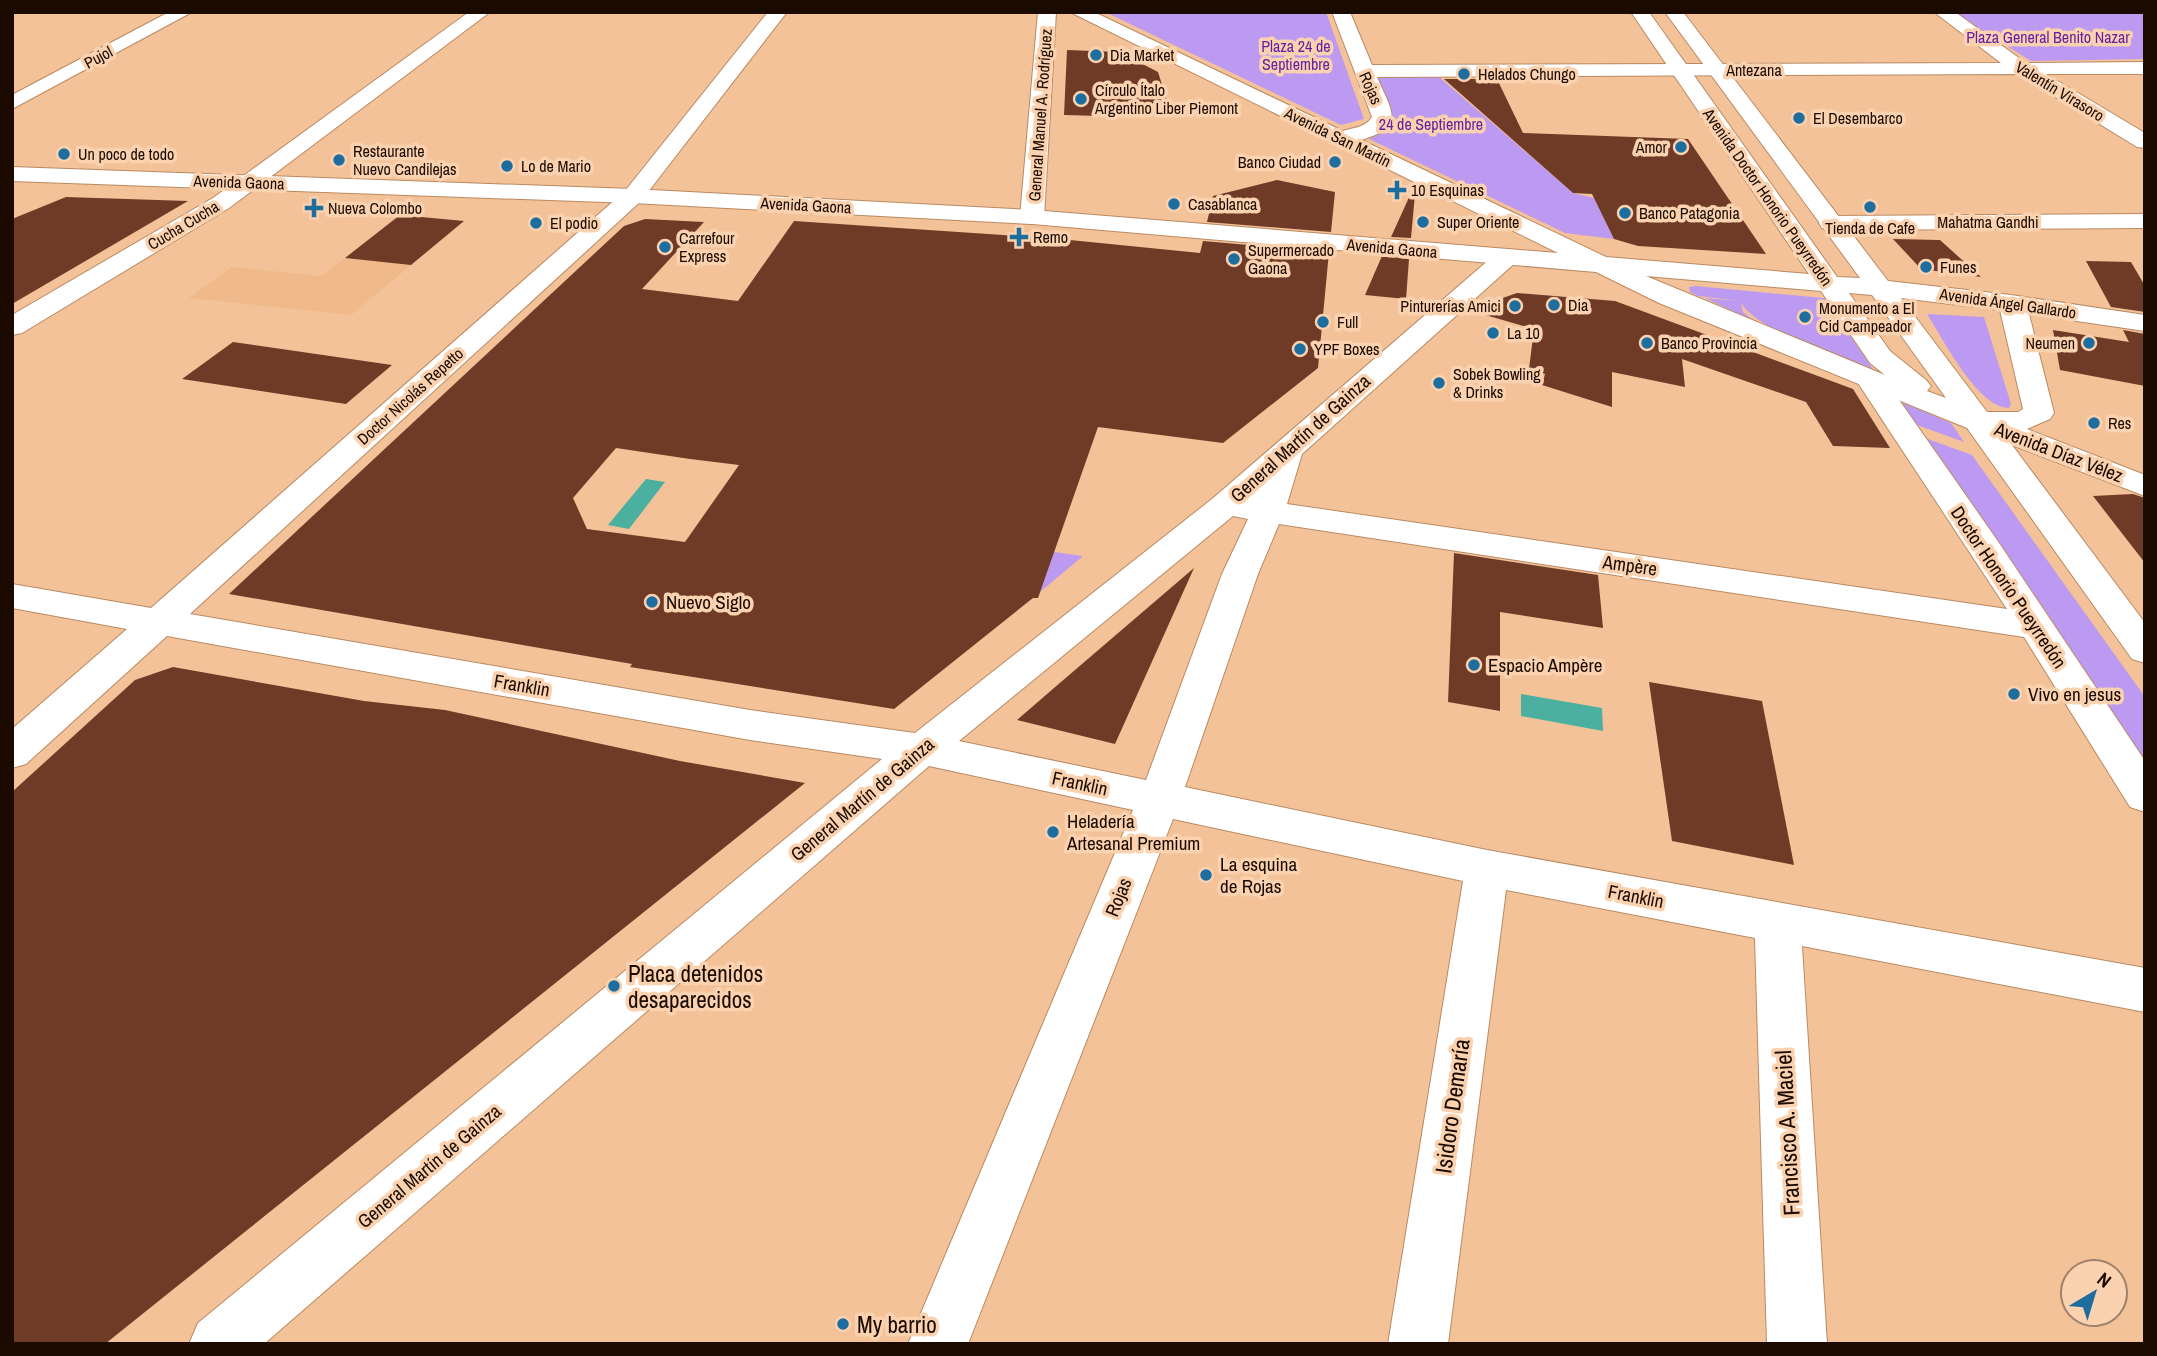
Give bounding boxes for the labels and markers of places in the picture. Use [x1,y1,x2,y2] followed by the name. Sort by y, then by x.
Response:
[1110,44,1175,66] place label: Dia Market
[1088,47,1104,63] marker: Dia Market
[1478,63,1576,85] place label: Helados Chungo
[1456,66,1472,82] marker: Helados Chungo
[1094,79,1238,119] place label: Círculo Ítalo Argentino Liber Piemont
[1073,91,1089,107] marker: Círculo Ítalo Argentino Liber Piemont
[1813,107,1903,129] place label: El Desembarco
[1791,110,1807,126] marker: El Desembarco
[1635,136,1668,158] place label: Amor
[1673,139,1689,155] marker: Amor
[353,140,457,180] place label: Restaurante Nuevo Candilejas
[78,143,174,165] place label: Un poco de todo
[56,146,72,162] marker: Un poco de todo
[1238,151,1321,173] place label: Banco Ciudad
[331,152,347,168] marker: Restaurante Nuevo Candilejas
[1327,154,1343,170] marker: Banco Ciudad
[521,155,591,177] place label: Lo de Mario
[499,158,515,174] marker: Lo de Mario
[1411,179,1484,201] place label: 10 Esquinas
[1389,182,1405,198] marker: 10 Esquinas
[1188,193,1258,215] place label: Casablanca
[1166,196,1182,212] marker: Casablanca
[328,197,422,219] place label: Nueva Colombo
[1862,199,1878,215] marker: Tienda de Cafe
[306,200,322,216] marker: Nueva Colombo
[1639,202,1740,224] place label: Banco Patagonia
[1617,205,1633,221] marker: Banco Patagonia
[1437,211,1519,233] place label: Super Oriente
[550,212,598,234] place label: El podio
[1415,214,1431,230] marker: Super Oriente
[528,215,544,231] marker: El podio
[1825,217,1915,239] place label: Tienda de Cafe
[1033,226,1068,248] place label: Remo
[679,227,735,267] place label: Carrefour Express
[1011,229,1027,245] marker: Remo
[657,239,673,255] marker: Carrefour Express
[1248,239,1334,279] place label: Supermercado Gaona
[1226,251,1242,267] marker: Supermercado Gaona
[1940,256,1976,278] place label: Funes
[1918,259,1934,275] marker: Funes
[1568,294,1589,316] place label: Dia
[1400,295,1501,317] place label: Pinturerías Amici
[1546,297,1562,313] marker: Dia
[1819,297,1915,337] place label: Monumento a El Cid Campeador
[1507,298,1523,314] marker: Pinturerías Amici
[1797,309,1813,325] marker: Monumento a El Cid Campeador
[1337,311,1358,333] place label: Full
[1315,314,1331,330] marker: Full
[1507,322,1540,344] place label: La 10
[1485,325,1501,341] marker: La 10
[1661,332,1758,354] place label: Banco Provincia
[2025,332,2075,354] place label: Neumen
[1639,335,1655,351] marker: Banco Provincia
[2081,335,2097,351] marker: Neumen
[1314,338,1380,360] place label: YPF Boxes
[1292,341,1308,357] marker: YPF Boxes
[1453,363,1541,403] place label: Sobek Bowling & Drinks
[1431,375,1447,391] marker: Sobek Bowling & Drinks
[2108,412,2131,434] place label: Res
[2086,415,2102,431] marker: Res
[666,589,751,615] place label: Nuevo Siglo
[644,594,660,610] marker: Nuevo Siglo
[1488,652,1602,678] place label: Espacio Ampère
[1466,657,1482,673] marker: Espacio Ampère
[2028,681,2121,707] place label: Vivo en jesus
[2006,686,2022,702] marker: Vivo en jesus
[1066,808,1200,856] place label: Heladería Artesanal Premium
[1045,824,1061,840] marker: Heladería Artesanal Premium
[1220,851,1297,899] place label: La esquina de Rojas
[1198,867,1214,883] marker: La esquina de Rojas
[628,958,763,1015] place label: Placa detenidos desaparecidos
[606,978,622,994] marker: Placa detenidos desaparecidos
[857,1309,937,1340] place label: My barrio
[835,1316,851,1332] marker: My barrio

